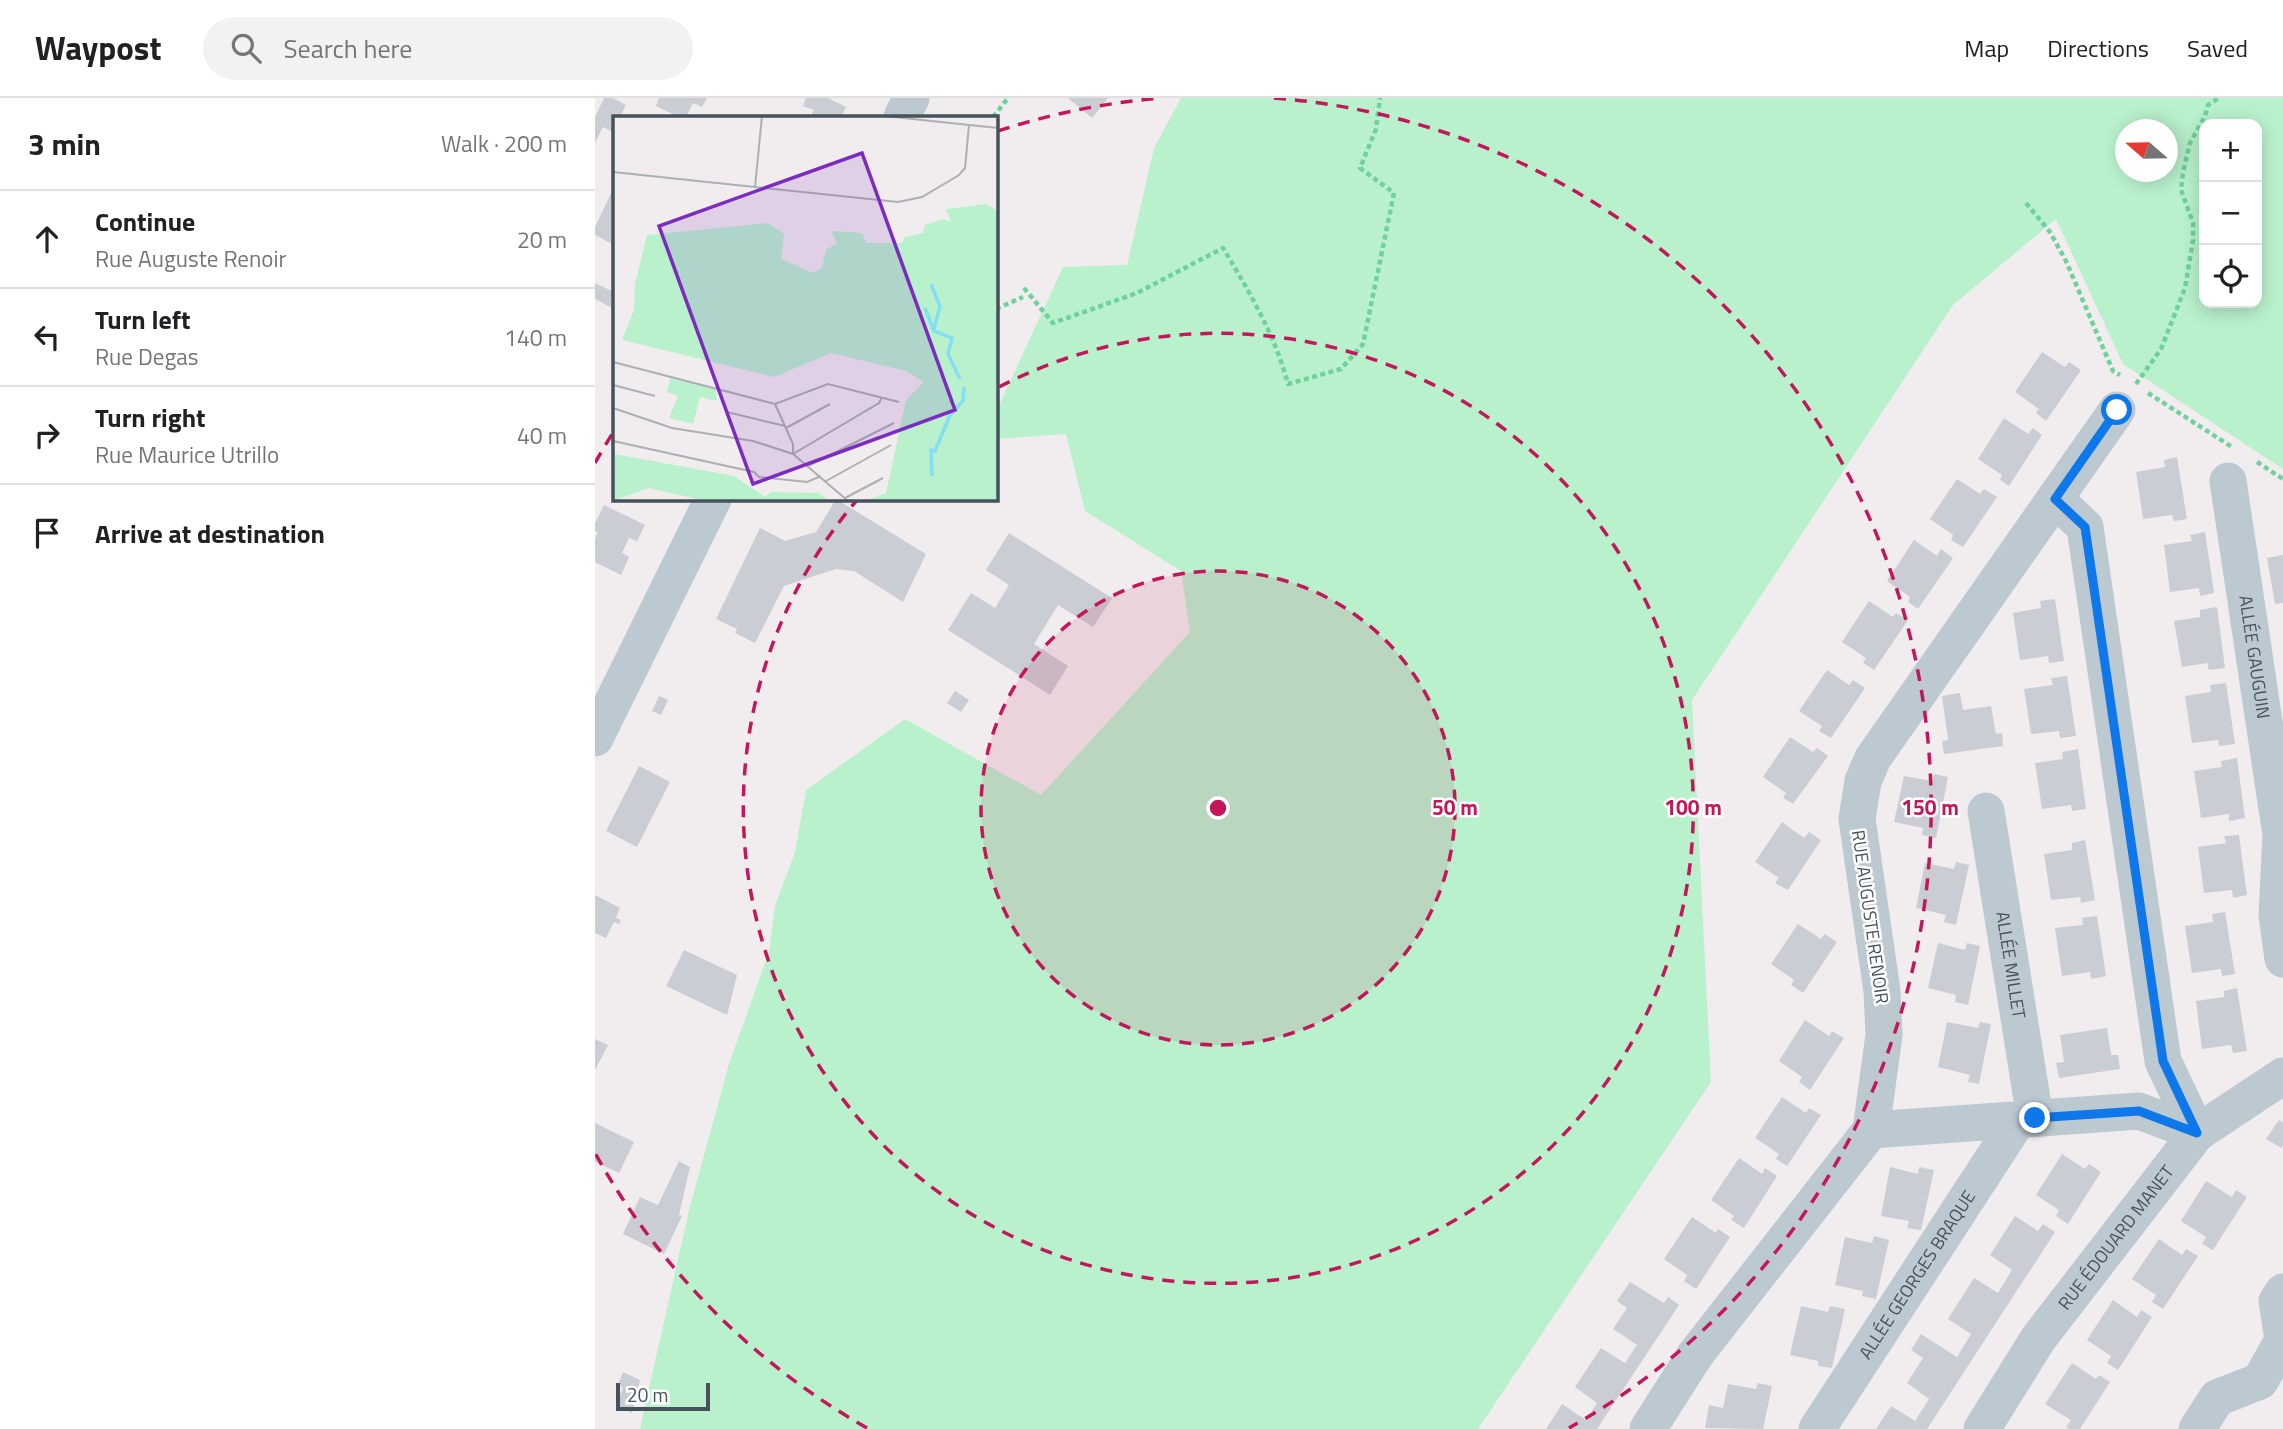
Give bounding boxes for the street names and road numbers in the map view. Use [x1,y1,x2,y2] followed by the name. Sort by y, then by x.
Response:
[2232,593,2277,721] street label: ALLÉE GAUGUIN
[1845,828,1896,1006] street label: RUE AUGUSTE RENOIR
[1989,909,2033,1021] street label: ALLÉE MILLET
[2051,1159,2181,1315] street label: RUE ÉDOUARD MANET
[1852,1185,1982,1364] street label: ALLÉE GEORGES BRAQUE

